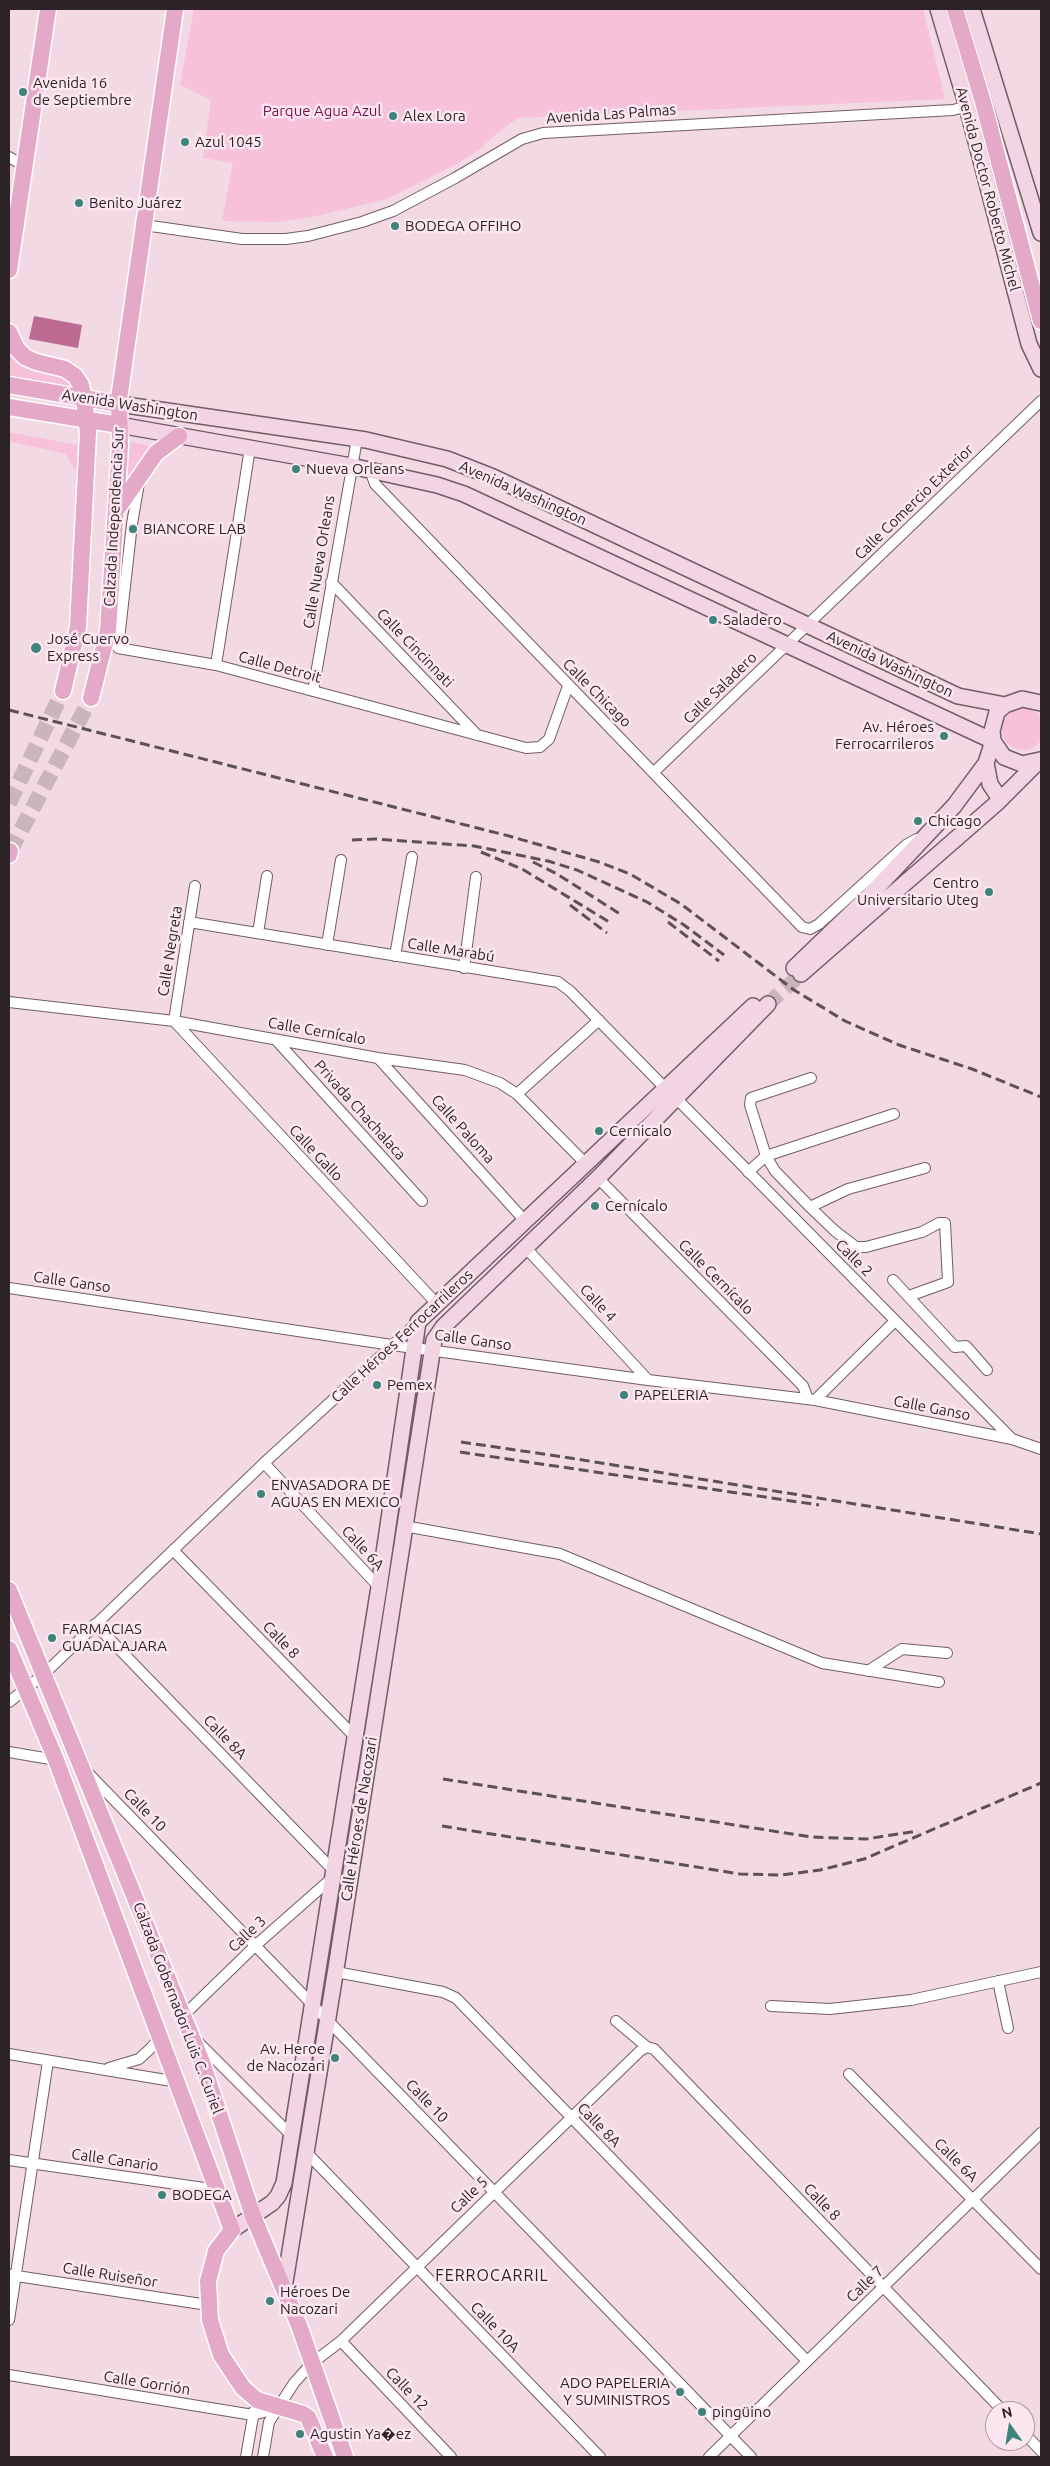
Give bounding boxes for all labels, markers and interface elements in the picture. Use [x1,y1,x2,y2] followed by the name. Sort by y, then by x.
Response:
[33,74,132,109] place label: Avenida 16 de Septiembre
[952,85,1024,293] street label: Avenida Doctor Roberto Michel
[17,86,29,98] marker: Avenida 16 de Septiembre
[545,100,677,128] street label: Avenida Las Palmas
[263,102,381,120] park label: Parque Agua Azul
[403,107,466,125] place label: Alex Lora
[387,110,399,122] marker: Alex Lora
[195,133,262,151] place label: Azul 1045
[179,136,191,148] marker: Azul 1045
[89,194,182,212] place label: Benito Juárez
[73,197,85,209] marker: Benito Juárez
[405,217,521,235] place label: BODEGA OFFIHO
[389,220,401,232] marker: BODEGA OFFIHO
[61,385,199,425] street label: Avenida Washington
[100,427,128,607] street label: Calzada Independencia Sur
[851,441,977,563] street label: Calle Comercio Exterior
[456,457,590,529] street label: Avenida Washington
[306,460,404,478] place label: Nueva Orleans
[290,463,302,475] marker: Nueva Orleans
[300,494,338,630] street label: Calle Nueva Orleans
[143,520,246,538] place label: BIANCORE LAB
[127,523,139,535] marker: BIANCORE LAB
[373,605,457,691] street label: Calle Cincinnati
[723,611,782,629] place label: Saladero
[707,614,719,626] marker: Saladero
[824,627,956,701] street label: Avenida Washington
[47,630,129,665] place label: José Cuervo Express
[29,641,43,655] marker: José Cuervo Express
[237,647,323,687] street label: Calle Detroit
[679,648,761,728] street label: Calle Saladero
[559,655,635,731] street label: Calle Chicago
[835,718,934,753] place label: Av. Héroes Ferrocarrileros
[938,730,950,742] marker: Av. Héroes Ferrocarrileros
[928,812,981,830] place label: Chicago
[912,815,924,827] marker: Chicago
[857,874,979,909] place label: Centro Universitario Uteg
[983,886,995,898] marker: Centro Universitario Uteg
[154,904,186,998] street label: Calle Negreta
[406,934,496,966] street label: Calle Marabú
[267,1014,367,1048] street label: Calle Cernícalo
[310,1056,410,1164] street label: Privada Chachalaca
[427,1091,499,1167] street label: Calle Paloma
[285,1121,347,1185] street label: Calle Gallo
[609,1122,672,1140] place label: Cernicalo
[593,1125,605,1137] marker: Cernicalo
[605,1197,668,1215] place label: Cernícalo
[589,1200,601,1212] marker: Cernícalo
[675,1236,757,1318] street label: Calle Cernícalo
[832,1236,876,1280] street label: Calle 2
[327,1266,477,1406] street label: Calle Héroes Ferrocarrileros
[32,1268,112,1296] street label: Calle Ganso
[576,1280,620,1326] street label: Calle 4
[433,1326,513,1354] street label: Calle Ganso
[387,1376,433,1394] place label: Pemex
[371,1379,383,1391] marker: Pemex
[634,1386,708,1404] place label: PAPELERIA
[618,1389,630,1401] marker: PAPELERIA
[892,1392,972,1424] street label: Calle Ganso
[271,1476,400,1511] place label: ENVASADORA DE AGUAS EN MEXICO
[255,1488,267,1500] marker: ENVASADORA DE AGUAS EN MEXICO
[338,1522,388,1574] street label: Calle 6A
[259,1618,303,1662] street label: Calle 8
[62,1620,167,1655] place label: FARMACIAS GUADALAJARA
[46,1632,58,1644] marker: FARMACIAS GUADALAJARA
[200,1711,250,1763] street label: Calle 8A
[337,1735,381,1903] street label: Calle Héroes de Nacozari
[120,1785,170,1835] street label: Calle 10
[129,1900,227,2116] street label: Calzada Gobernador Luis C. Curiel
[224,1912,270,1956] street label: Calle 3
[247,2040,325,2075] place label: Av. Heroe de Nacozari
[329,2052,341,2064] marker: Av. Heroe de Nacozari
[402,2076,452,2126] street label: Calle 10
[574,2099,624,2151] street label: Calle 8A
[930,2134,982,2186] street label: Calle 6A
[70,2145,160,2175] street label: Calle Canario
[447,2173,491,2217] street label: Calle 5
[800,2180,844,2224] street label: Calle 8
[172,2186,232,2204] place label: BODEGA
[156,2189,168,2201] marker: BODEGA
[61,2259,159,2291] street label: Calle Ruiseñor
[843,2262,887,2306] street label: Calle 7
[434,2266,550,2286] district label: FERROCARRIL
[280,2283,350,2318] place label: Héroes De Nacozari
[264,2295,276,2307] marker: Héroes De Nacozari
[467,2298,523,2356] street label: Calle 10A
[382,2364,432,2414] street label: Calle 12
[102,2367,192,2399] street label: Calle Gorrión
[560,2374,670,2409] place label: ADO PAPELERIA Y SUMINISTROS
[674,2386,686,2398] marker: ADO PAPELERIA Y SUMINISTROS
[985,2401,1035,2451] north arrow
[712,2403,771,2421] place label: pingüino
[1000,2403,1014,2421] text: N
[696,2406,708,2418] marker: pingüino
[310,2425,411,2443] place label: Agustin Ya�ez
[294,2428,306,2440] marker: Agustin Ya�ez

